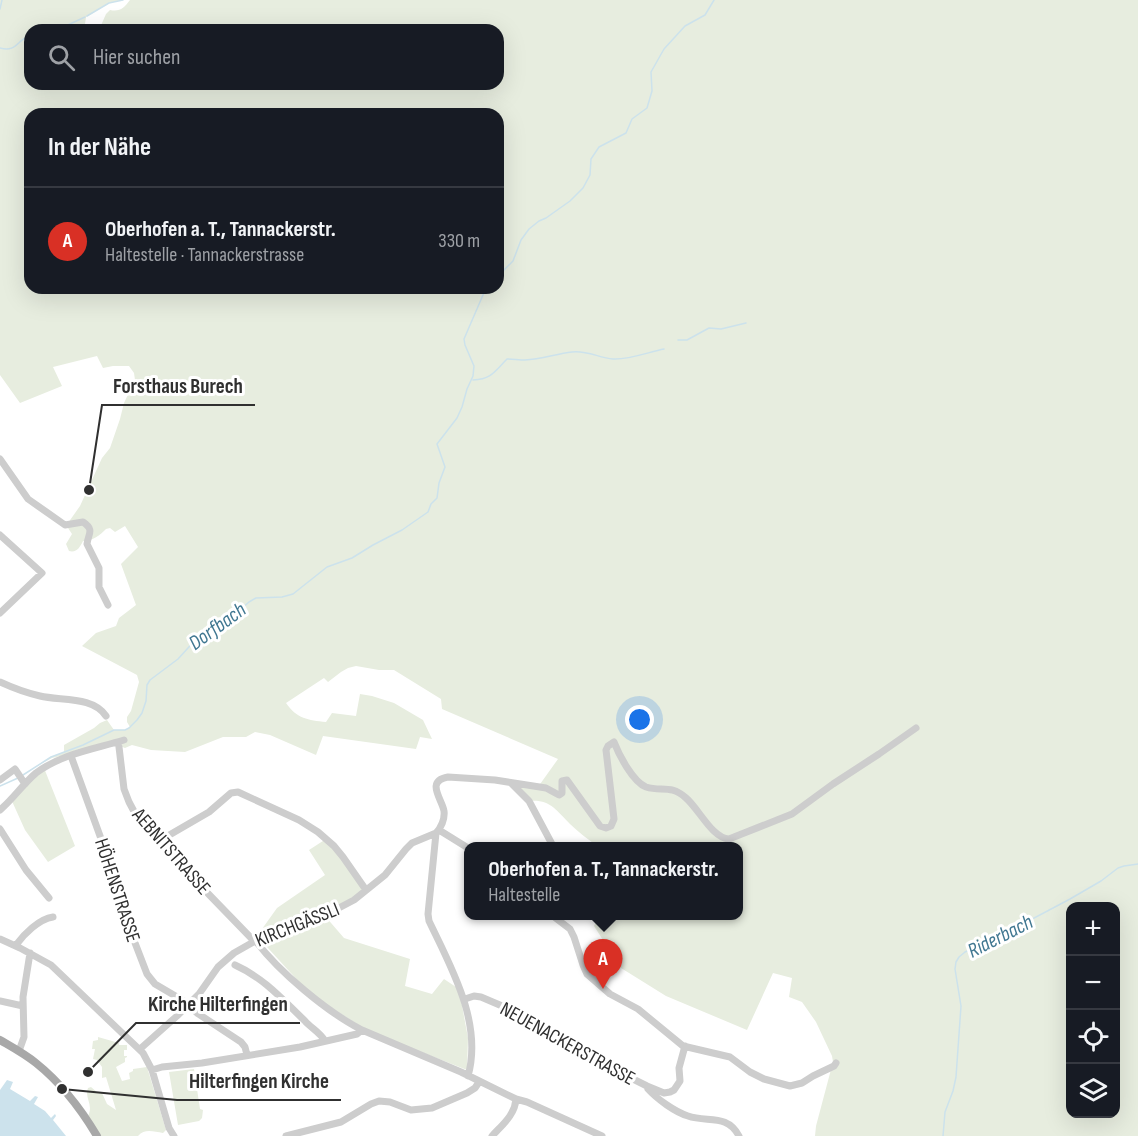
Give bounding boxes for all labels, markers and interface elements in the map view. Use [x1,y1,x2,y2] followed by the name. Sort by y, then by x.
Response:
[24,24,504,90] search box
[45,41,78,74] icon: search
[93,44,181,71] text: Hier suchen
[48,132,151,163] text: In der Nähe
[105,216,336,243] text: Oberhofen a. T., Tannackerstr.
[63,229,72,253] text: A
[438,229,480,253] text: 330 m
[105,243,304,267] text: Haltestelle · Tannackerstrasse
[102,366,255,405] callout: Forsthaus Burech
[113,374,243,399] text: Forsthaus Burech
[184,597,251,656] water label: Dorfbach
[625,705,654,734] your location
[126,803,215,900] street label: AEBNITSTRASSE
[89,835,145,945] street label: HÖHENSTRASSE
[464,842,743,920] popup
[488,856,719,883] text: Oberhofen a. T., Tannackerstr.
[488,883,560,907] text: Haltestelle
[252,897,343,953] street label: KIRCHGÄSSLI
[1066,902,1120,1118] map controls
[1066,902,1120,956] button: +
[963,909,1037,963] water label: Riderbach
[584,940,622,989] pin: A
[1066,956,1120,1010] button: −
[136,984,300,1023] callout: Kirche Hilterfingen
[148,992,288,1017] text: Kirche Hilterfingen
[496,997,639,1091] street label: NEUENACKERSTRASSE
[1066,1010,1120,1064] button: locate
[177,1061,341,1100] callout: Hilterfingen Kirche
[1066,1064,1120,1118] button: layers
[189,1069,329,1094] text: Hilterfingen Kirche

